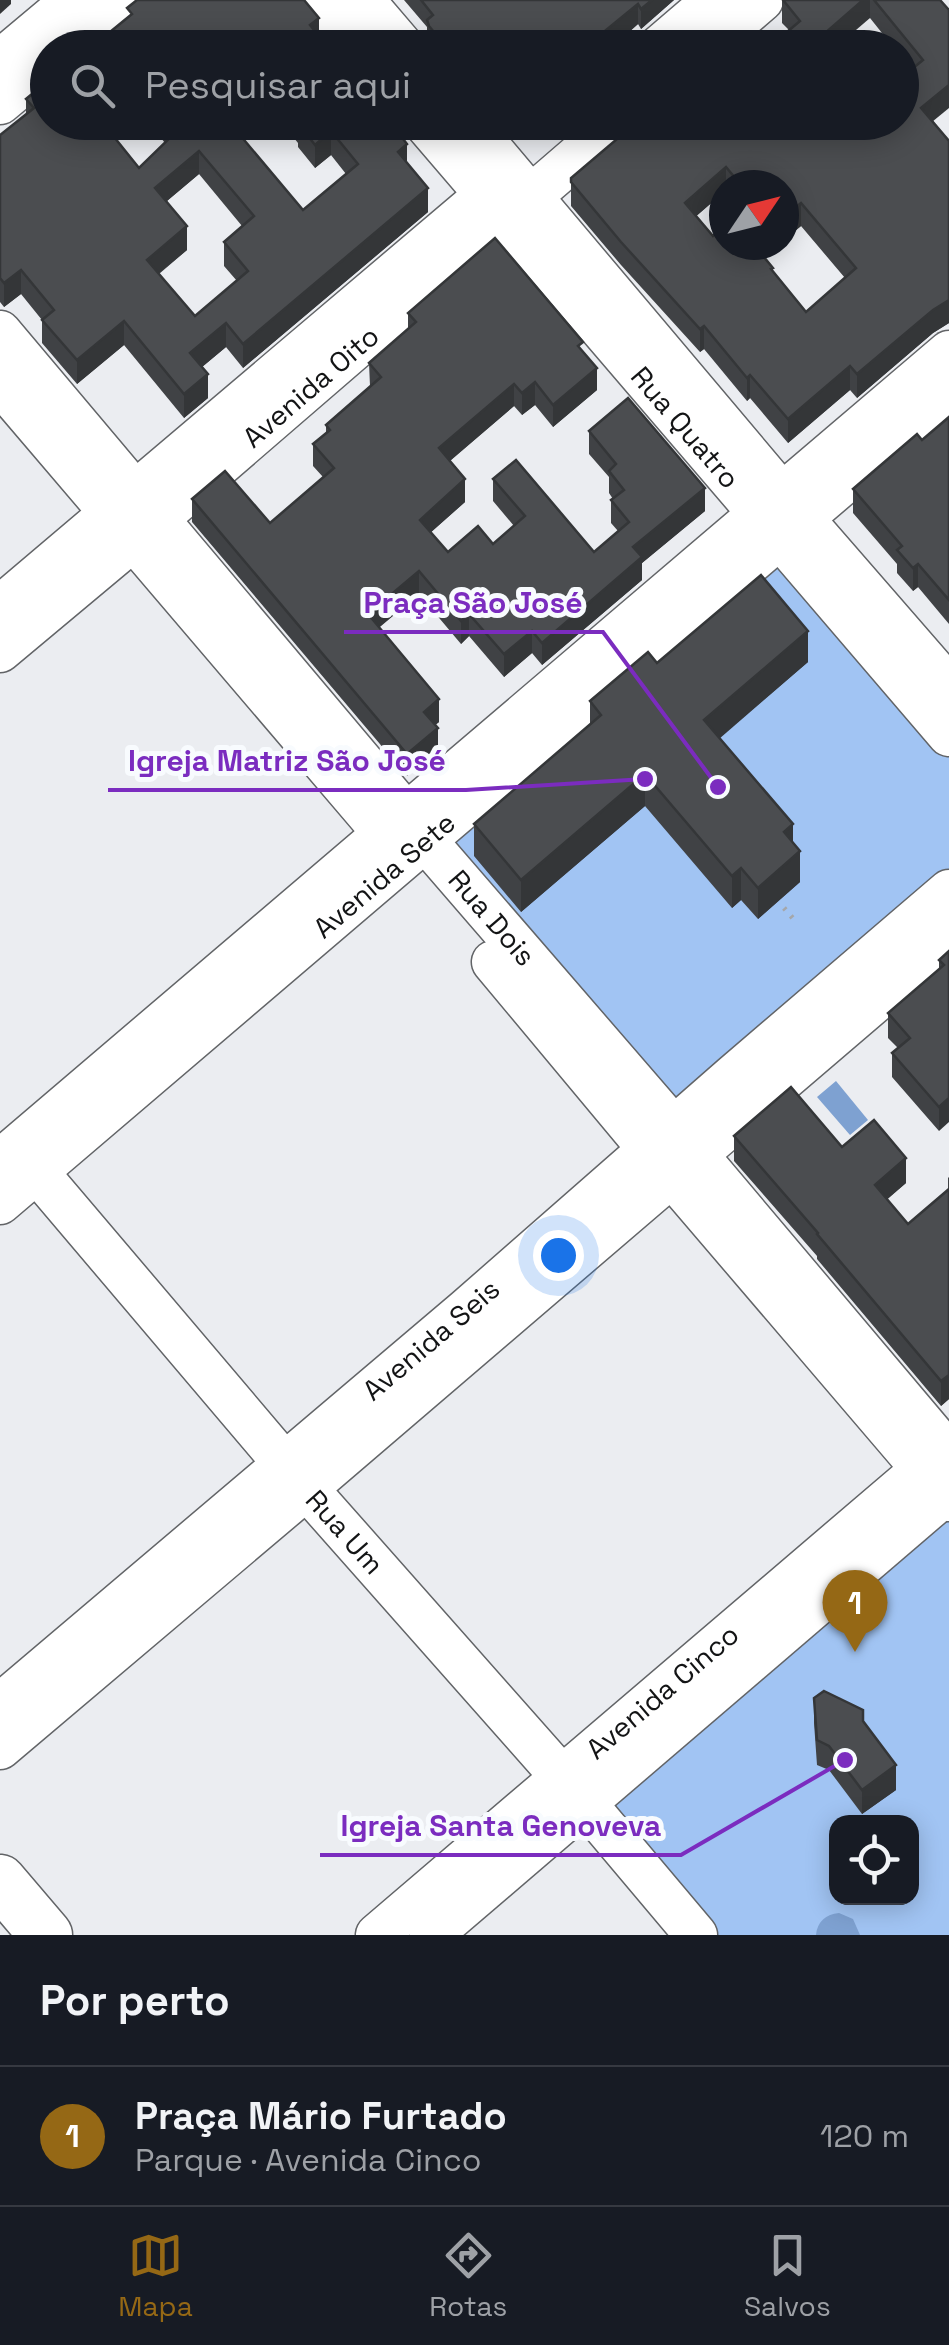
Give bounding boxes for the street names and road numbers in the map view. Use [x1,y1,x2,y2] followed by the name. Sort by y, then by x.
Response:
[235,318,386,455] street label: Avenida Oito
[623,359,748,496] street label: Rua Quatro
[306,804,463,946] street label: Avenida Sete
[441,862,544,973] street label: Rua Dois
[355,1271,507,1408] street label: Avenida Seis
[298,1482,392,1582] street label: Rua Um
[578,1616,746,1767] street label: Avenida Cinco

